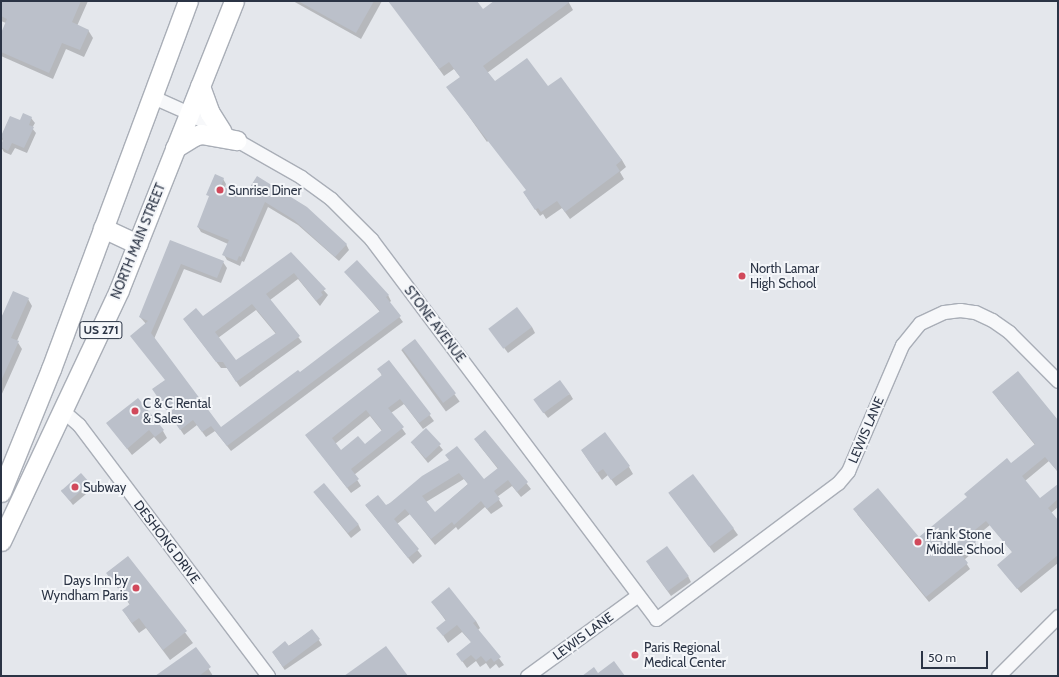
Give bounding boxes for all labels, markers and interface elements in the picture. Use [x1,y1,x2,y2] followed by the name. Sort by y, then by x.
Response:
[108,181,168,301] street label: NORTH MAIN STREET
[228,182,302,198] place label: Sunrise Diner
[215,185,225,195] marker: Sunrise Diner
[750,261,819,292] place label: North Lamar High School
[737,271,747,281] marker: North Lamar High School
[401,283,469,365] street label: STONE AVENUE
[79,320,123,340] road number: US 271
[845,394,887,466] street label: LEWIS LANE
[143,396,211,427] place label: C & C Rental & Sales
[130,406,140,416] marker: C & C Rental & Sales
[83,479,126,495] place label: Subway
[70,482,80,492] marker: Subway
[131,497,203,587] street label: DESHONG DRIVE
[926,527,1004,558] place label: Frank Stone Middle School
[913,537,923,547] marker: Frank Stone Middle School
[41,573,128,604] place label: Days Inn by Wyndham Paris
[131,583,141,593] marker: Days Inn by Wyndham Paris
[550,609,616,663] street label: LEWIS LANE
[644,640,726,671] place label: Paris Regional Medical Center
[923,643,990,669] scale bar
[629,649,641,661] marker: Paris Regional Medical Center
[928,650,956,665] text: 50 m

